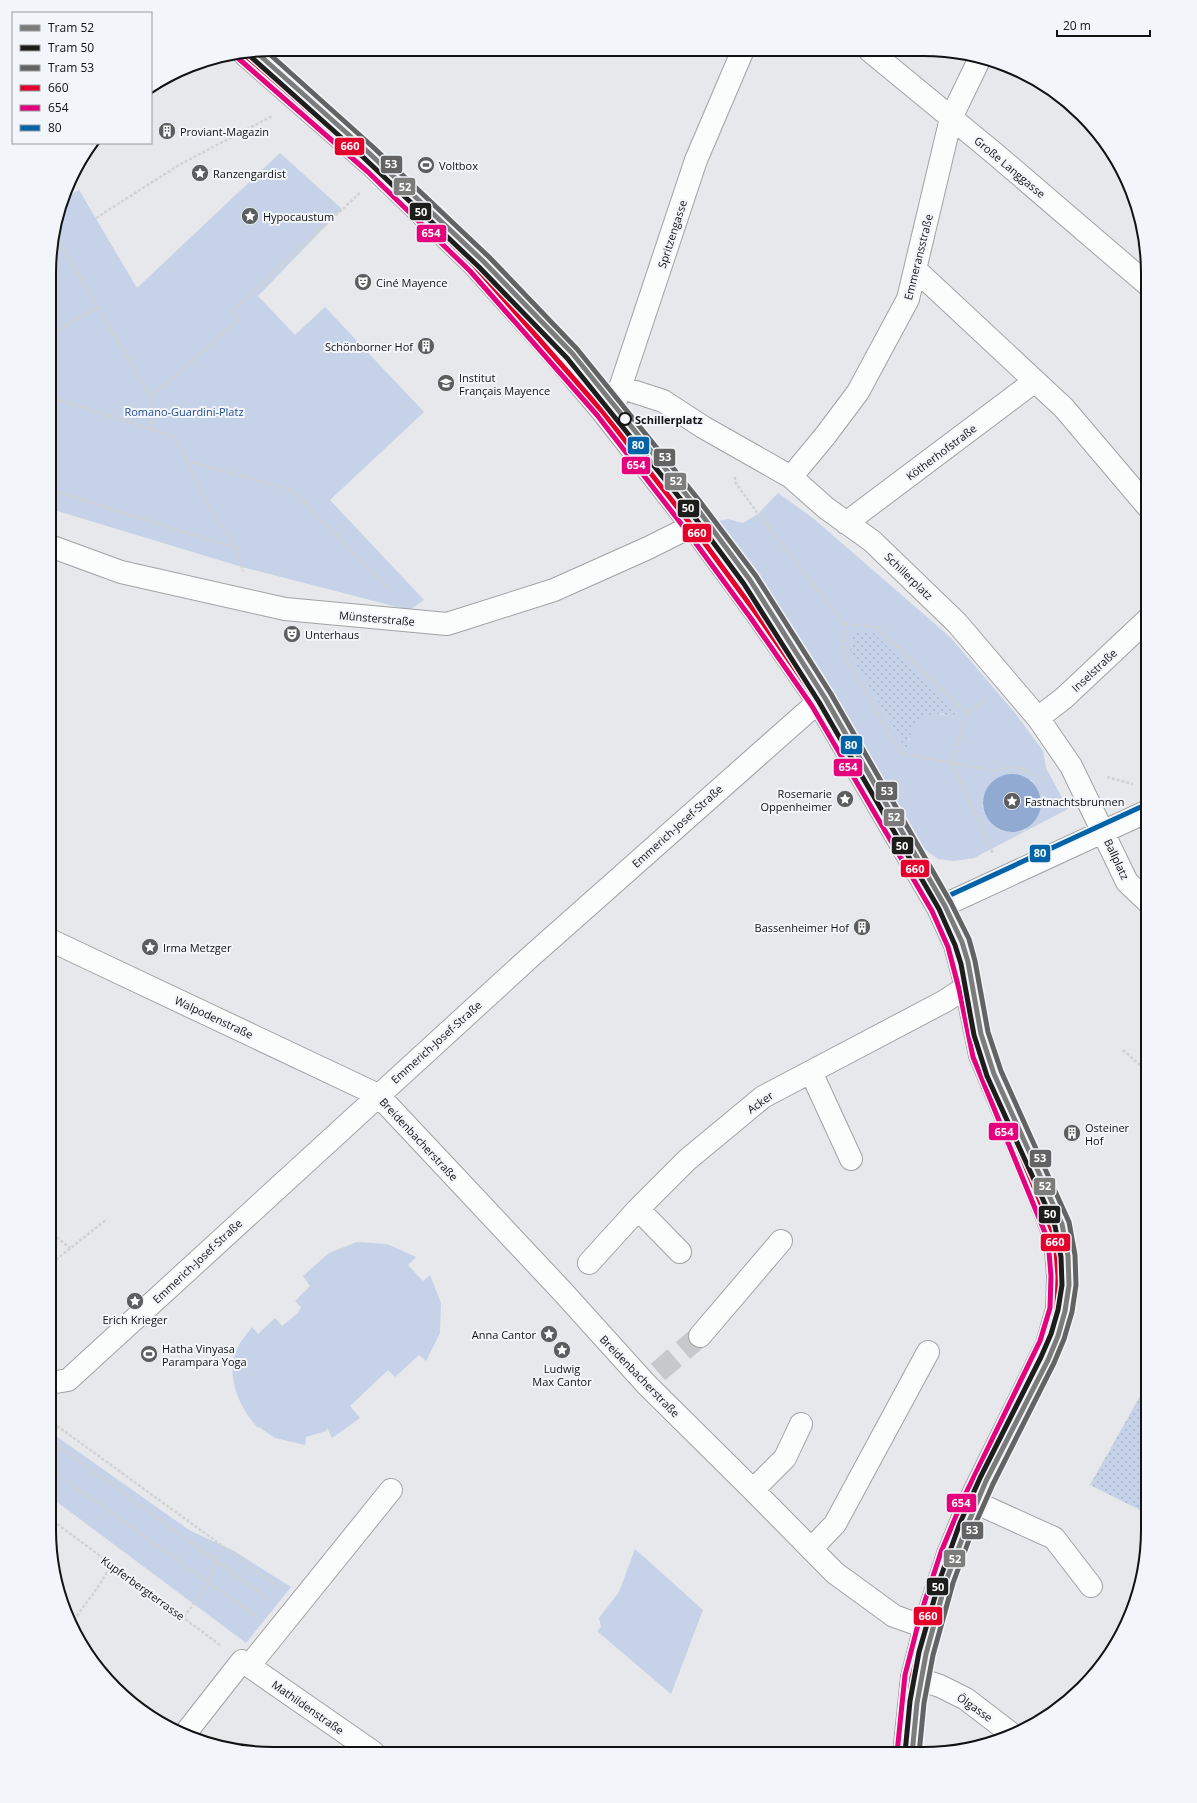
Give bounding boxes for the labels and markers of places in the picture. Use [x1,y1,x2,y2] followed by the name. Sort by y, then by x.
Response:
[157,121,177,141] building icon: Proviant-Magazin
[180,124,269,139] place label: Proviant-Magazin
[416,155,436,175] sports icon: Voltbox
[439,158,478,173] place label: Voltbox
[190,163,210,183] place icon: Ranzengardist
[213,166,286,181] place label: Ranzengardist
[240,206,260,226] place icon: Hypocaustum
[263,209,334,224] place label: Hypocaustum
[353,272,373,292] theatre icon: Ciné Mayence
[376,275,447,290] place label: Ciné Mayence
[416,336,436,356] building icon: Schönborner Hof
[325,339,414,354] place label: Schönborner Hof
[459,370,550,398] place label: Institut Français Mayence
[436,373,456,393] school or university icon: Institut Français Mayence
[618,412,632,426] marker: Schillerplatz
[635,412,703,427] place label: Schillerplatz
[282,624,302,644] theatre icon: Unterhaus
[305,627,359,642] place label: Unterhaus
[761,786,832,814] place label: Rosemarie Oppenheimer
[835,789,855,809] place icon: Rosemarie Oppenheimer
[1002,791,1022,811] place icon: Fastnachtsbrunnen
[1025,794,1124,809] place label: Fastnachtsbrunnen
[852,917,872,937] building icon: Bassenheimer Hof
[755,920,850,935] place label: Bassenheimer Hof
[140,937,160,957] place icon: Irma Metzger
[163,940,232,955] place label: Irma Metzger
[1085,1120,1130,1148] place label: Osteiner Hof
[1062,1123,1082,1143] building icon: Osteiner Hof
[125,1291,145,1311] place icon: Erich Krieger
[102,1312,168,1327] place label: Erich Krieger
[539,1324,559,1344] place icon: Anna Cantor
[472,1327,536,1342] place label: Anna Cantor
[552,1340,572,1360] place icon: Ludwig Max Cantor
[162,1341,247,1369] place label: Hatha Vinyasa Parampara Yoga
[139,1344,159,1364] sports icon: Hatha Vinyasa Parampara Yoga
[532,1361,592,1389] place label: Ludwig Max Cantor

